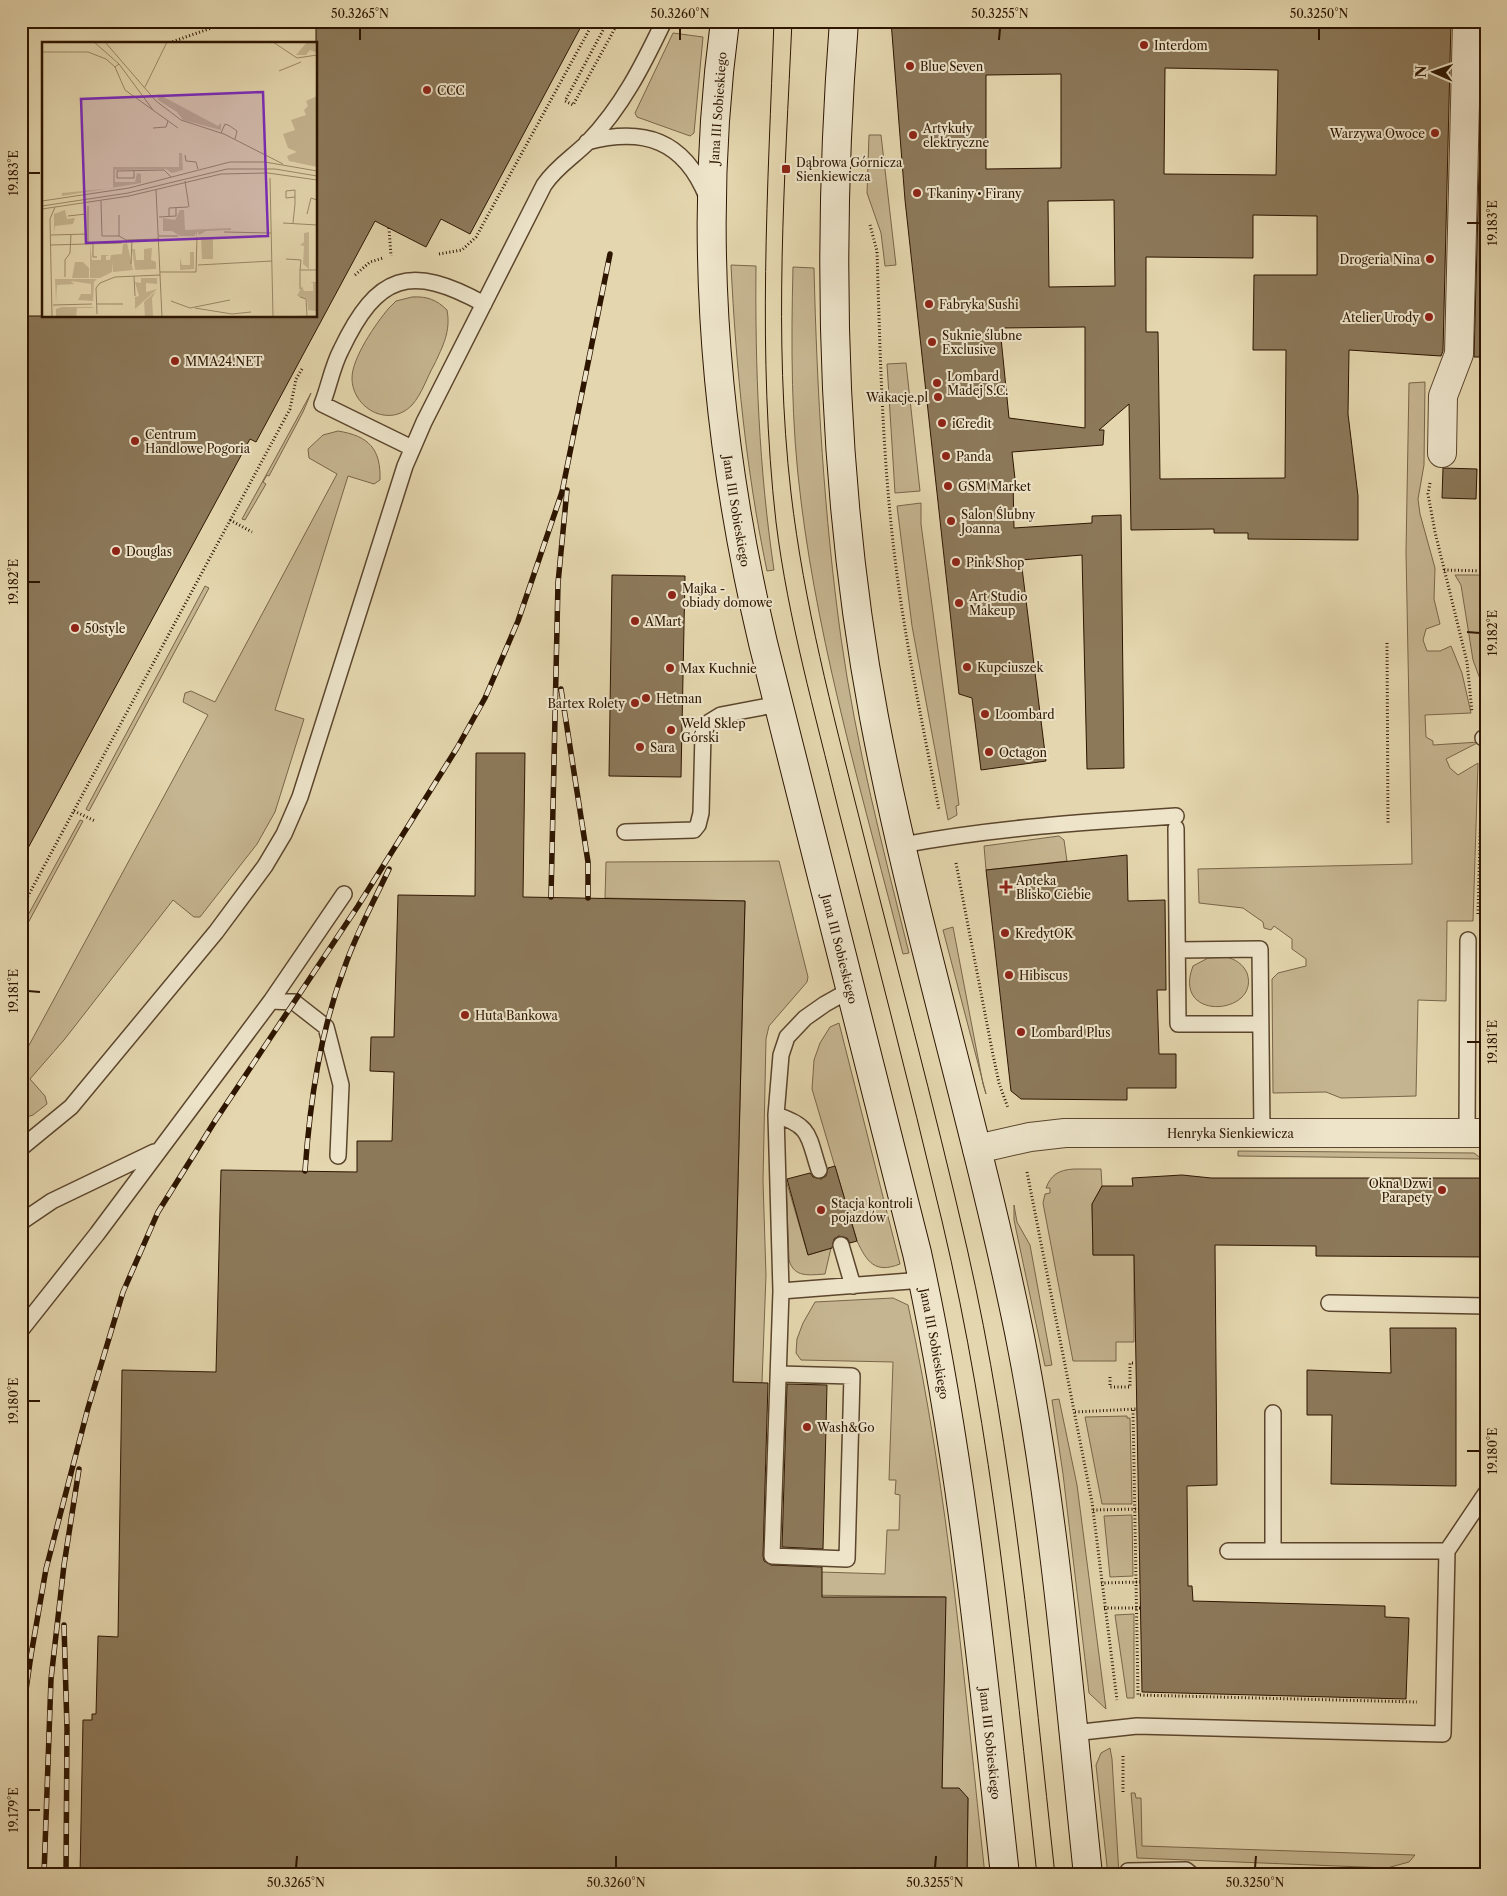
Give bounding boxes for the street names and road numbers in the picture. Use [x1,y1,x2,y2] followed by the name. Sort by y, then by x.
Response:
[706,51,729,167] street label: Jana III Sobieskiego
[720,452,754,568] street label: Jana III Sobieskiego
[819,890,861,1005] street label: Jana III Sobieskiego
[1167,1126,1294,1141] street label: Henryka Sienkiewicza
[917,1285,952,1400] street label: Jana III Sobieskiego
[977,1685,1004,1800] street label: Jana III Sobieskiego

